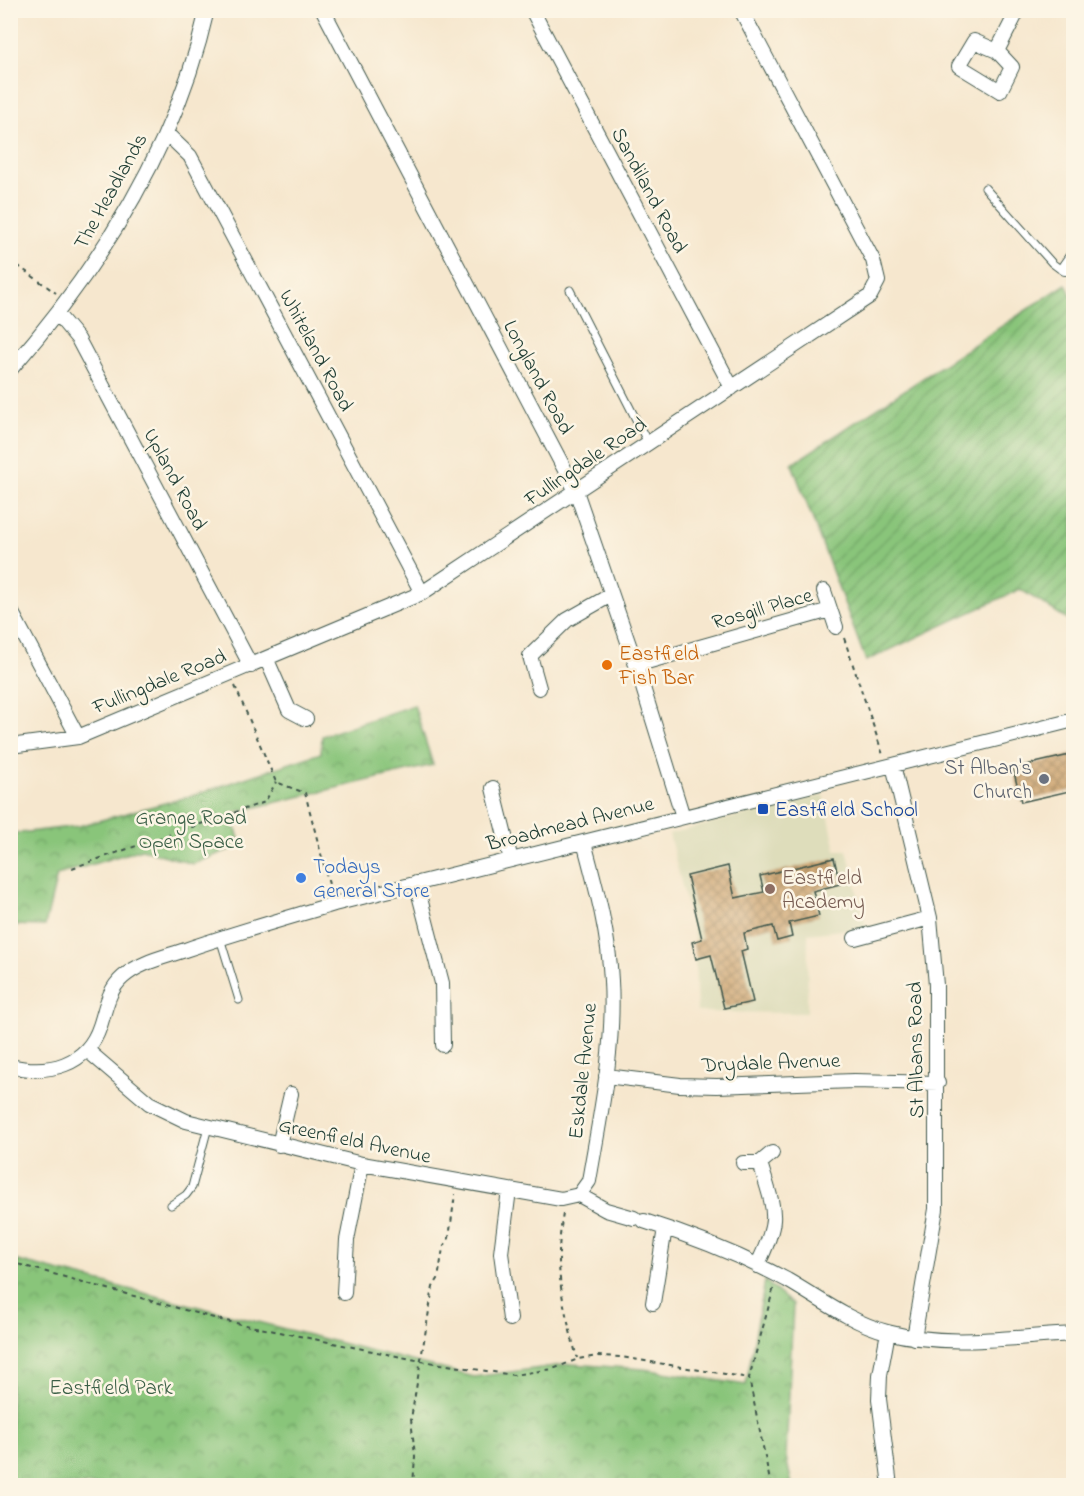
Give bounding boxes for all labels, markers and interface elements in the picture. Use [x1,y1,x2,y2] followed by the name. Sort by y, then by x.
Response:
[602,123,694,259] street label: Sandiland Road
[67,128,156,256] street label: The Headlands
[270,285,360,418] street label: Whiteland Road
[493,315,580,442] street label: Longland Road
[518,410,655,517] street label: Fullingdale Road
[135,423,214,537] street label: Upland Road
[709,581,817,640] street label: Rosgill Place
[618,640,699,694] place label: Eastfield Fish Bar
[87,642,232,726] street label: Fullingdale Road
[600,658,614,672] marker: Eastfield Fish Bar
[944,754,1032,808] place label: St Alban's Church
[1037,772,1051,786] marker: St Alban's Church
[483,789,658,860] street label: Broadmead Avenue
[775,796,918,826] place label: Eastfield School
[756,802,770,816] marker: Eastfield School
[135,804,247,858] park label: Grange Road Open Space
[313,853,430,907] place label: Todays General Store
[782,864,865,920] place label: Eastfield Academy
[294,871,308,885] marker: Todays General Store
[763,882,777,896] marker: Eastfield Academy
[901,981,933,1119] street label: St Albans Road
[562,1001,606,1141] street label: Eskdale Avenue
[700,1047,841,1083] street label: Drydale Avenue
[276,1111,434,1173] street label: Greenfield Avenue
[49,1374,173,1404] park label: Eastfield Park

